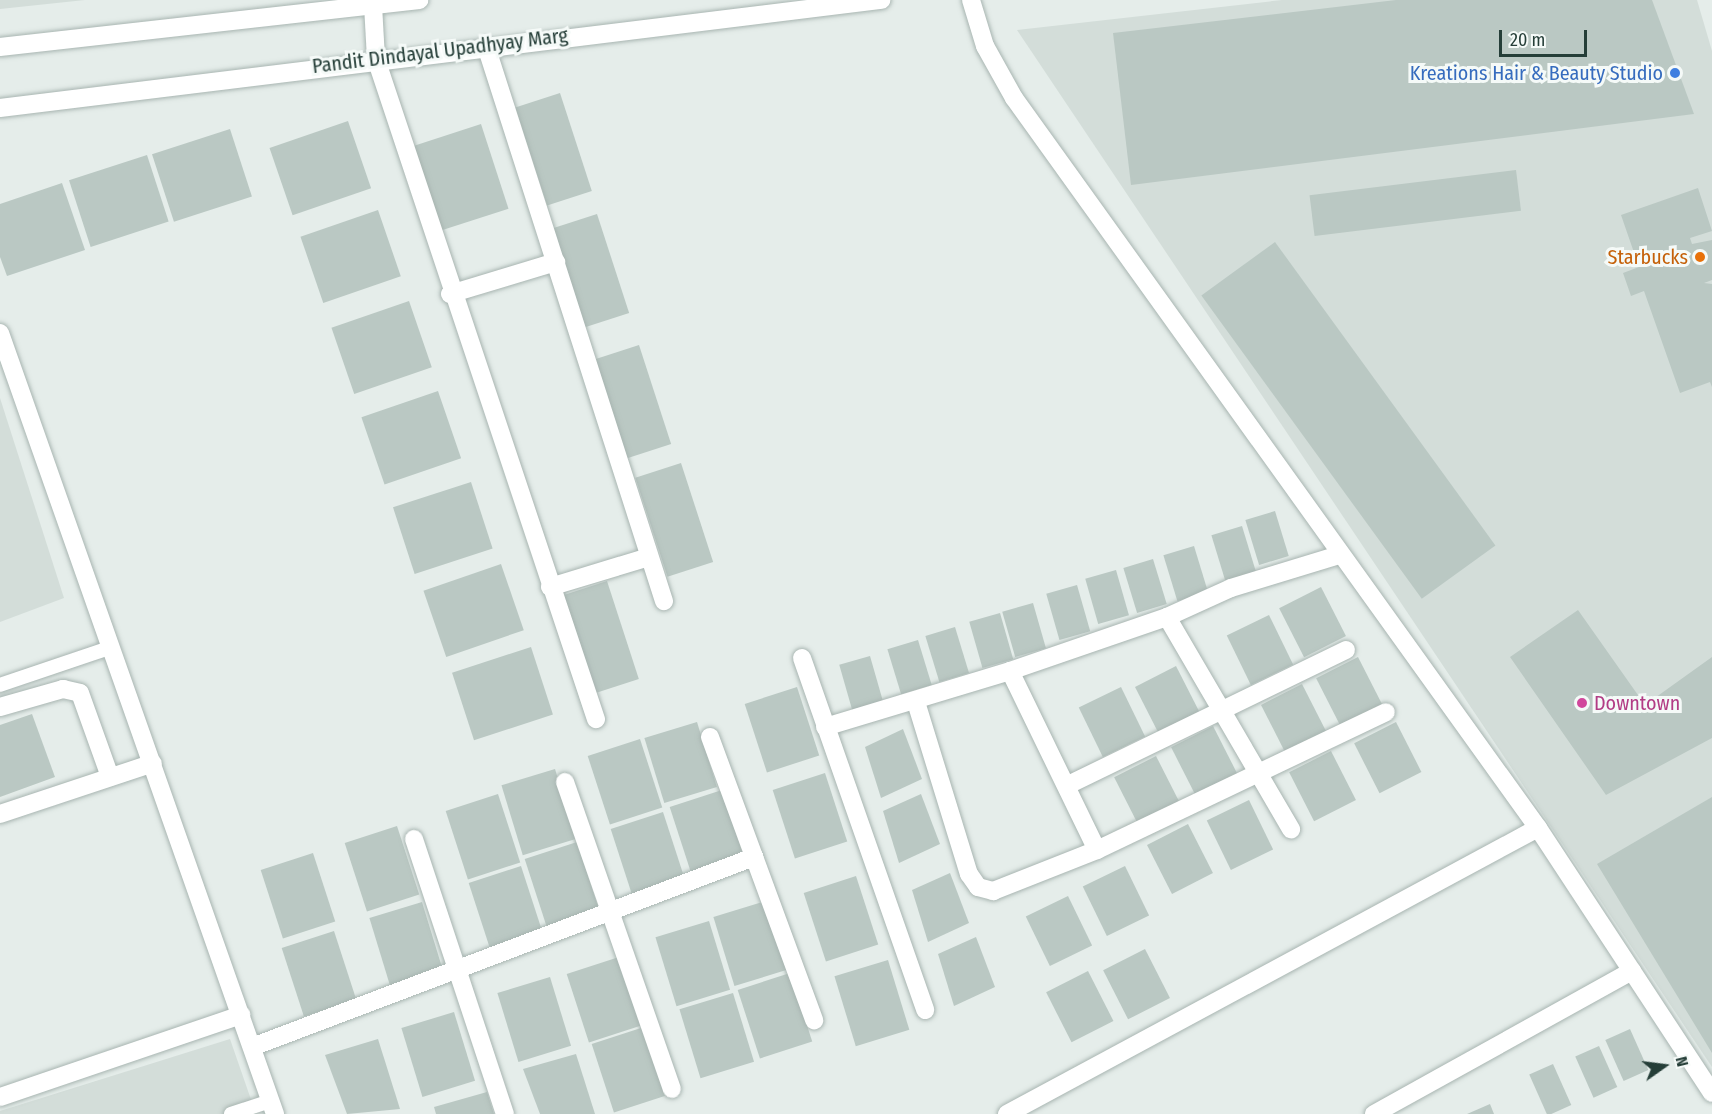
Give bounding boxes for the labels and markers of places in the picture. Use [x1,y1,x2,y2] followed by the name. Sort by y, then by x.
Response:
[1410,61,1663,85] place label: Kreations Hair & Beauty Studio
[1668,66,1682,80] marker: Kreations Hair & Beauty Studio
[1607,245,1688,269] place label: Starbucks
[1693,250,1707,264] marker: Starbucks
[1594,691,1680,715] place label: Downtown
[1575,696,1589,710] marker: Downtown

